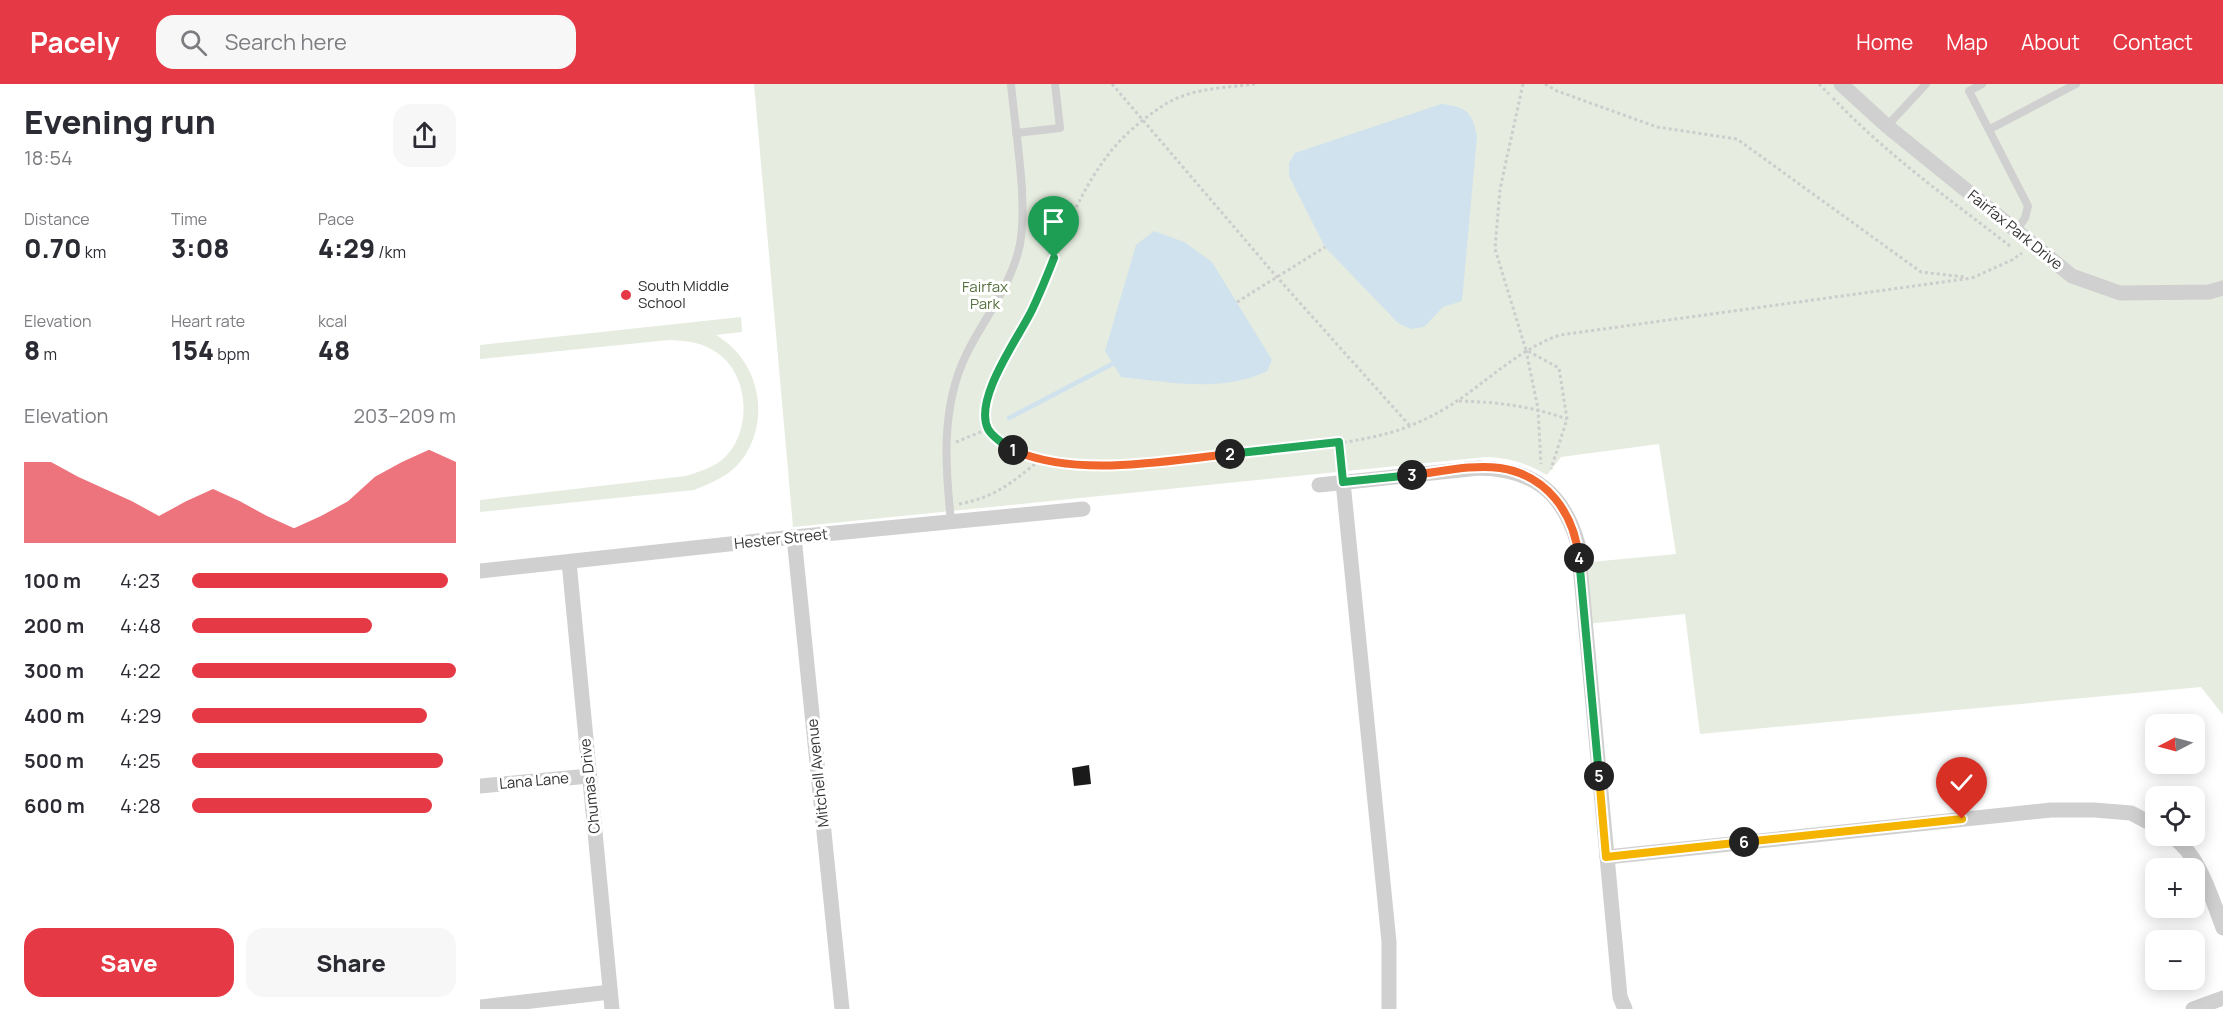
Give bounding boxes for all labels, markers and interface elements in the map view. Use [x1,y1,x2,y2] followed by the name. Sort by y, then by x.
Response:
[156,15,576,69] search box
[30,23,120,61] text: Pacely
[177,26,210,59] icon: search
[225,27,347,57] text: Search here
[1856,28,1913,56] text: Home
[1946,28,1988,56] text: Map
[2021,28,2080,56] text: About
[2113,28,2193,56] text: Contact
[24,99,216,144] text: Evening run
[393,104,456,167] button: share
[24,144,73,171] text: 18:54
[1963,185,2067,275] street label: Fairfax Park Drive
[1028,196,1079,258] pin
[1037,205,1070,238] icon: arrive
[24,208,90,230] text: Distance
[171,208,207,230] text: Time
[318,208,354,230] text: Pace
[24,230,82,266] text: 0.70
[171,230,229,266] text: 3:08
[318,230,375,266] text: 4:29
[82,241,106,263] text: km
[375,241,406,263] text: /km
[638,275,729,313] place label: South Middle School
[962,276,1008,314] park label: Fairfax Park
[619,288,633,302] marker: South Middle School
[24,310,92,332] text: Elevation
[171,310,245,332] text: Heart rate
[318,310,347,332] text: kcal
[24,332,40,368] text: 8
[171,332,214,368] text: 154
[318,332,350,368] text: 48
[40,343,57,365] text: m
[214,343,250,365] text: bpm
[24,402,108,429] text: Elevation
[354,402,456,429] text: 203–209 m
[998,435,1028,465] pin: 1
[1009,439,1017,461] text: 1
[1215,439,1245,469] pin: 2
[1225,443,1235,465] text: 2
[1397,460,1427,490] pin: 3
[1407,464,1417,486] text: 3
[733,523,829,554] street label: Hester Street
[1564,543,1594,573] pin: 4
[1574,547,1584,569] text: 4
[24,567,81,594] text: 100 m
[120,567,160,594] text: 4:23
[24,612,84,639] text: 200 m
[120,612,161,639] text: 4:48
[24,657,84,684] text: 300 m
[120,657,161,684] text: 4:22
[24,702,84,729] text: 400 m
[120,702,162,729] text: 4:29
[2145,714,2205,774] north arrow
[2145,714,2205,990] map controls
[801,717,834,828] street label: Mitchell Avenue
[574,737,605,835] street label: Chumas Drive
[24,747,84,774] text: 500 m
[120,747,161,774] text: 4:25
[1936,757,1987,819] pin
[1584,761,1614,791] pin: 5
[1594,765,1604,787] text: 5
[1945,766,1978,799] icon: check
[498,767,570,794] street label: Lana Lane
[2145,786,2205,846] button: locate
[24,792,85,819] text: 600 m
[120,792,161,819] text: 4:28
[1729,827,1759,857] pin: 6
[1739,831,1749,853] text: 6
[2145,858,2205,918] button: +
[24,928,234,997] button: Save
[246,928,456,997] button: Share
[2145,930,2205,990] button: −

